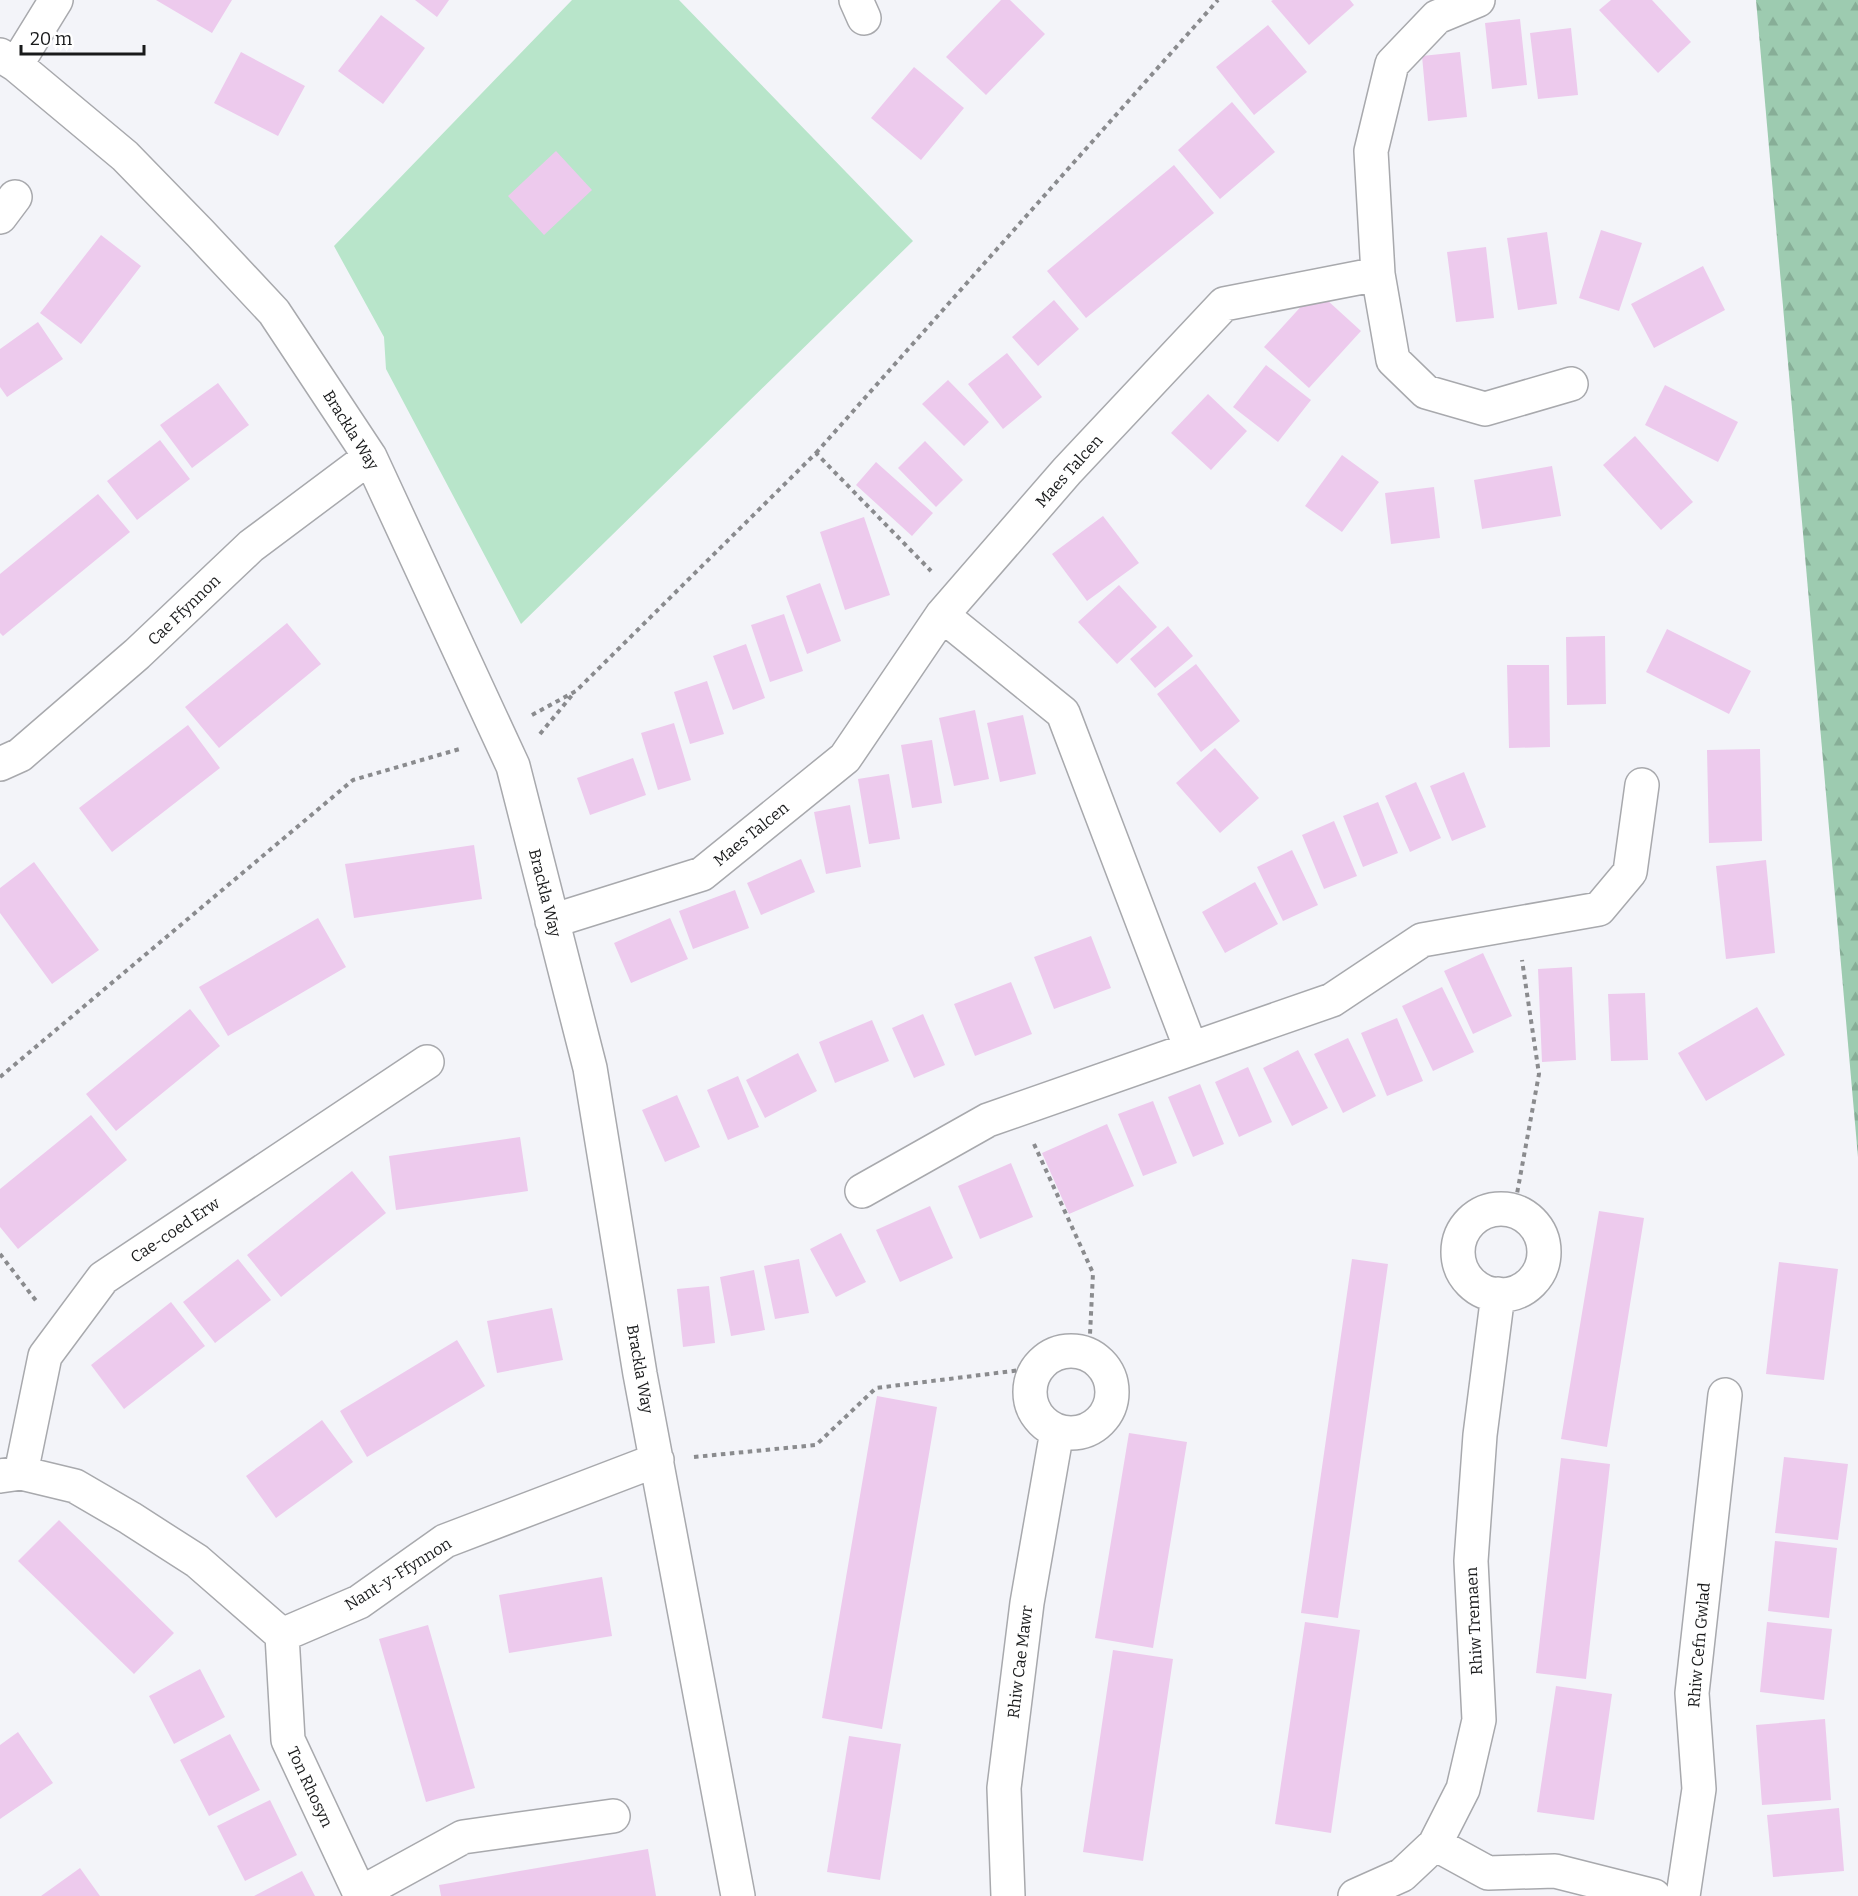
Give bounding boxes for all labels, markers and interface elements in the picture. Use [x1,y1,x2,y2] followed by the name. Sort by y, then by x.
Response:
[21,18,144,56] scale bar
[30,28,72,50] text: 20 m
[319,387,383,474] street label: Brackla Way
[1032,431,1106,511] street label: Maes Talcen
[144,571,224,649] street label: Cae Ffynnon
[710,798,792,870] street label: Maes Talcen
[525,847,565,940] street label: Brackla Way
[127,1193,223,1267] street label: Cae-coed Erw
[623,1323,657,1416] street label: Brackla Way
[341,1534,455,1614] street label: Nant-y-Ffynnon
[1462,1566,1486,1676] street label: Rhiw Tremaen
[1684,1581,1714,1708] street label: Rhiw Cefn Gwlad
[1004,1604,1036,1720] street label: Rhiw Cae Mawr
[283,1744,337,1830] street label: Ton Rhosyn

